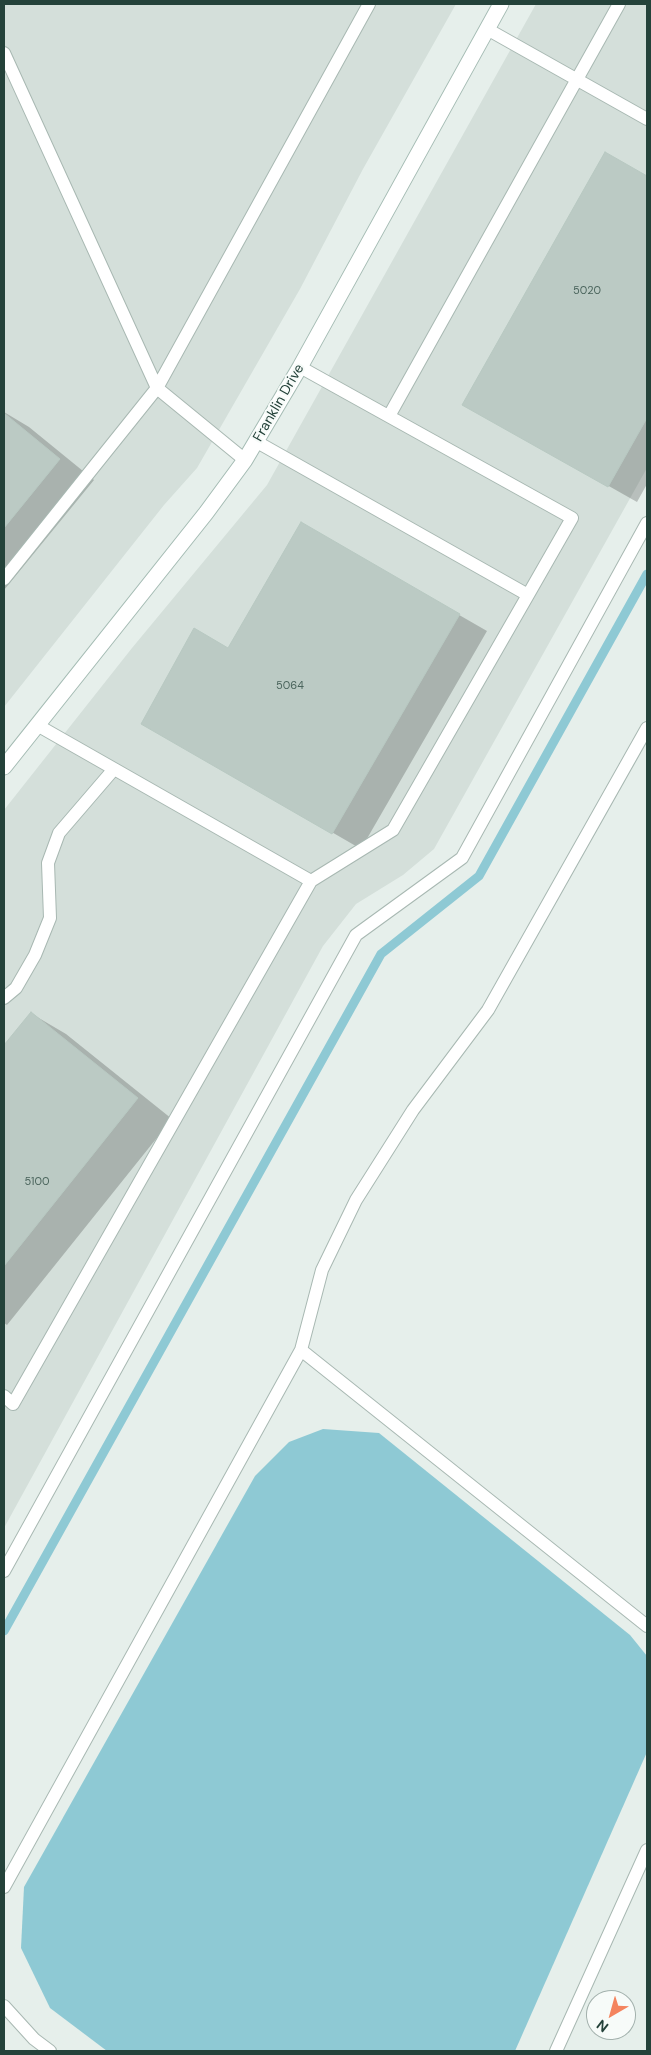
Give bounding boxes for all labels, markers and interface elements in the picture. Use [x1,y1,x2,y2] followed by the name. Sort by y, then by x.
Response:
[573,284,601,298] house number: 5020
[250,361,308,445] street label: Franklin Drive
[276,679,304,693] house number: 5064
[24,1175,50,1189] house number: 5100
[586,1990,636,2040] north arrow
[593,2016,612,2036] text: N

